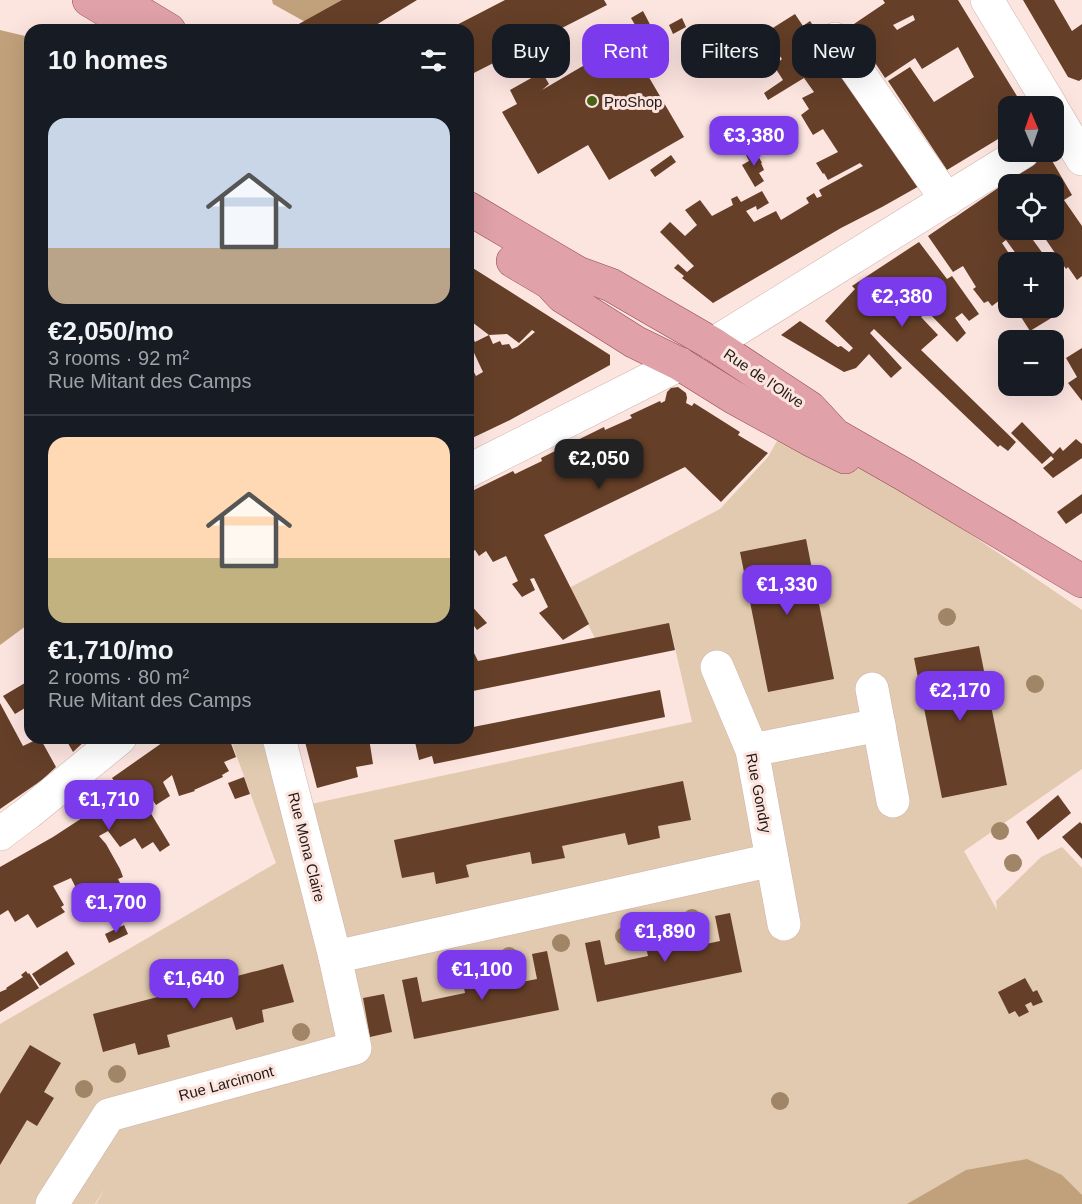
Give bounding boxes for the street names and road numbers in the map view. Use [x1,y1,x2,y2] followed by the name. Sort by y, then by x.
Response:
[721,345,807,411] street label: Rue de l'Olive
[743,752,775,835] street label: Rue Gondry
[285,790,329,904] street label: Rue Mona Claire
[177,1062,276,1104] street label: Rue Larcimont

